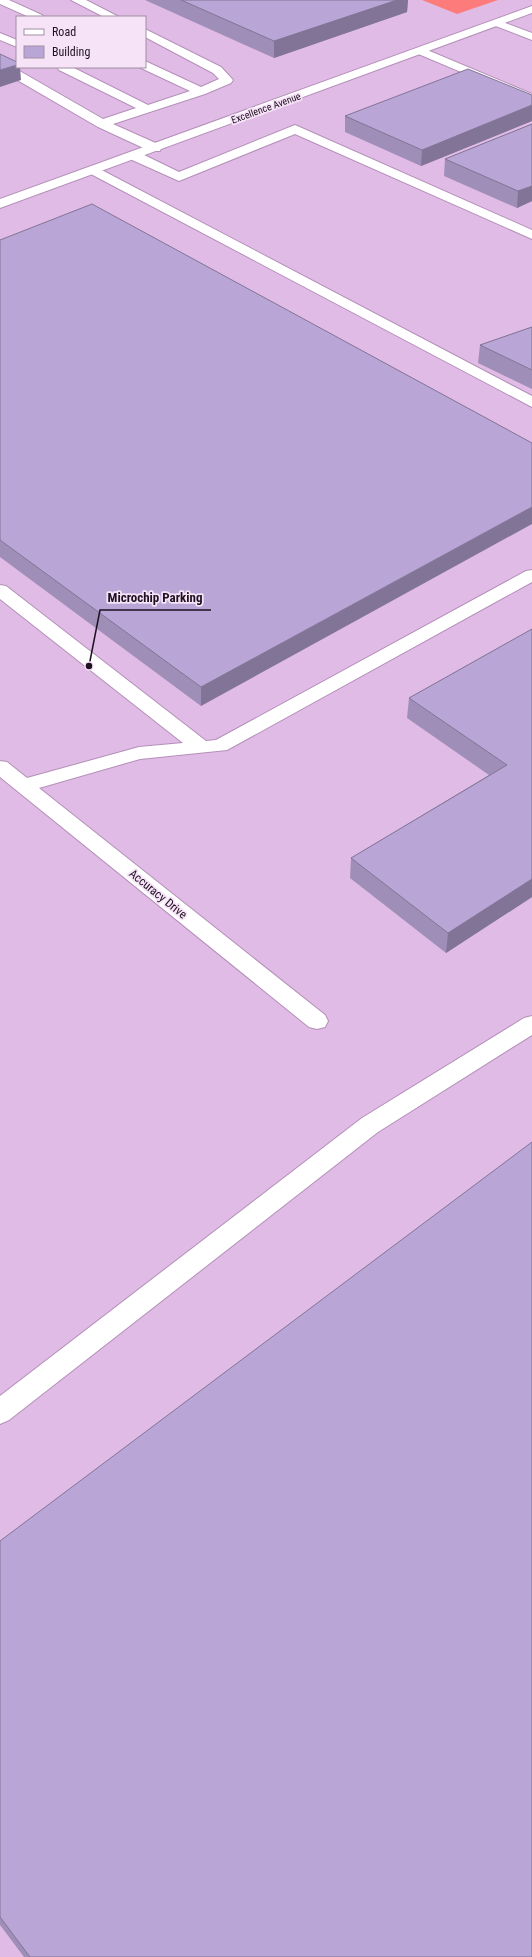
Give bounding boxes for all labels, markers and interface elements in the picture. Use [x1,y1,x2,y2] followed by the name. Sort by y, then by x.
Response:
[16,16,146,68] legend
[52,25,76,39] text: Road
[52,45,90,59] text: Building
[230,90,303,126] street label: Excellence Avenue
[100,585,211,610] callout: Microchip Parking
[108,590,202,605] text: Microchip Parking
[126,866,190,922] street label: Accuracy Drive

